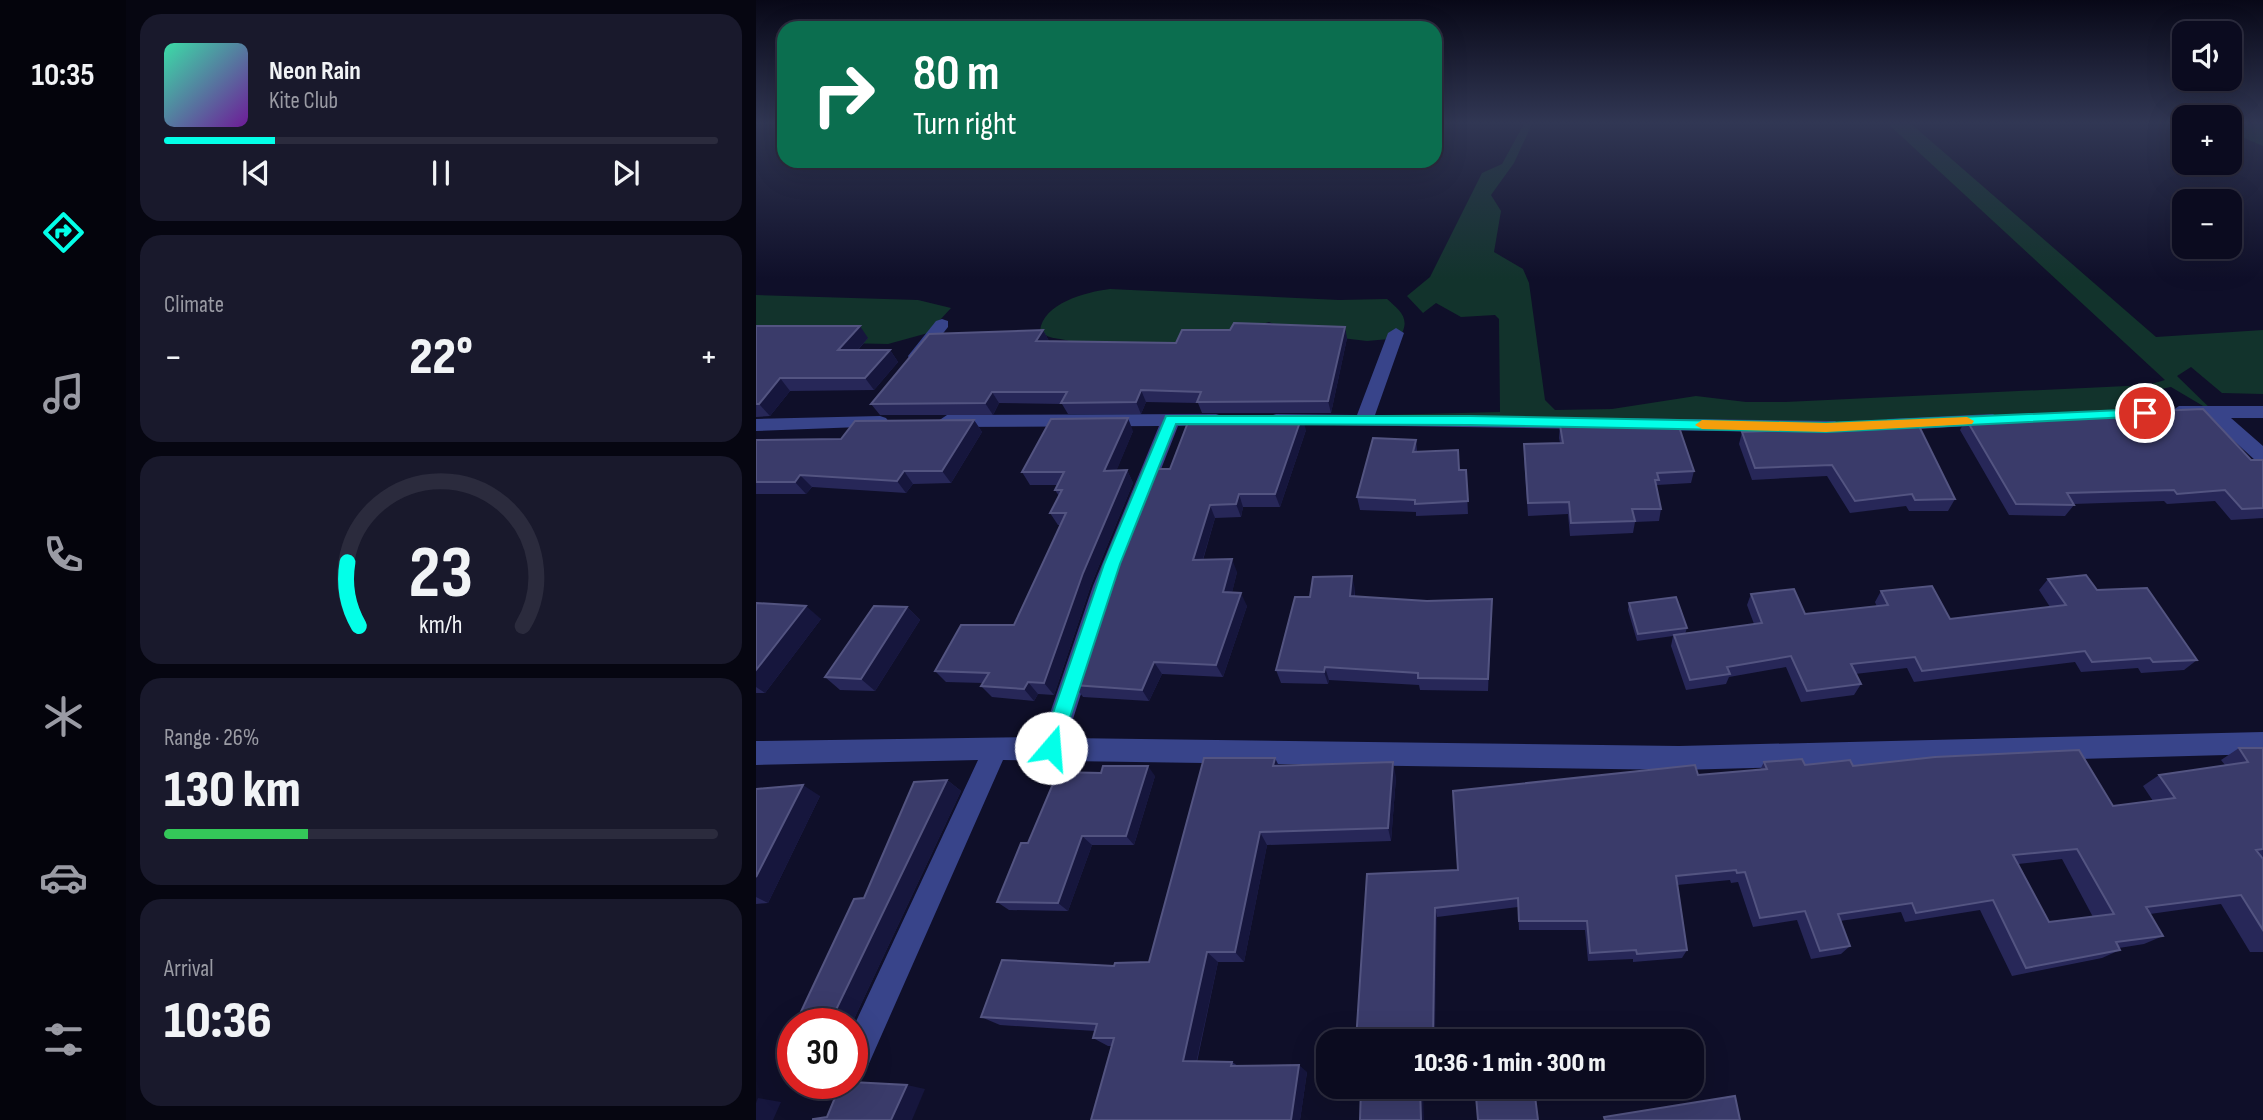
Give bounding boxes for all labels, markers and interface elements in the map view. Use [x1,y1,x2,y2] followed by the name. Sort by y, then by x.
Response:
[2172,21,2242,259] map controls
[2172,21,2242,91] button: sound
[913,45,1000,104] text: 80 m
[798,49,889,140] icon: right
[32,56,94,95] text: 10:35
[269,56,361,87] text: Neon Rain
[269,87,338,115] text: Kite Club
[913,105,1017,144] text: Turn right
[2172,105,2242,175] button: +
[237,154,275,192] icon: previous
[422,154,460,192] icon: pause
[607,154,645,192] icon: next
[2172,189,2242,259] button: −
[39,208,88,257] icon: directions
[164,291,224,319] text: Climate
[409,326,473,389] text: 22°
[164,335,183,380] text: −
[699,335,718,380] text: +
[39,369,88,418] icon: music
[2115,383,2175,443] pin
[2126,394,2164,432] icon: arrive
[39,530,88,579] icon: phone
[409,530,473,618] text: 23
[419,610,463,641] text: km/h
[39,692,88,741] icon: climate
[1014,711,1088,785] position arrow
[164,724,259,752] text: Range · 26%
[164,759,301,822] text: 130 km
[39,853,88,902] icon: car
[164,955,213,983] text: Arrival
[164,990,272,1053] text: 10:36
[777,1008,868,1099] speed limit sign: 30
[39,1015,88,1064] icon: filters
[1414,1048,1606,1079] text: 10:36 · 1 min · 300 m

